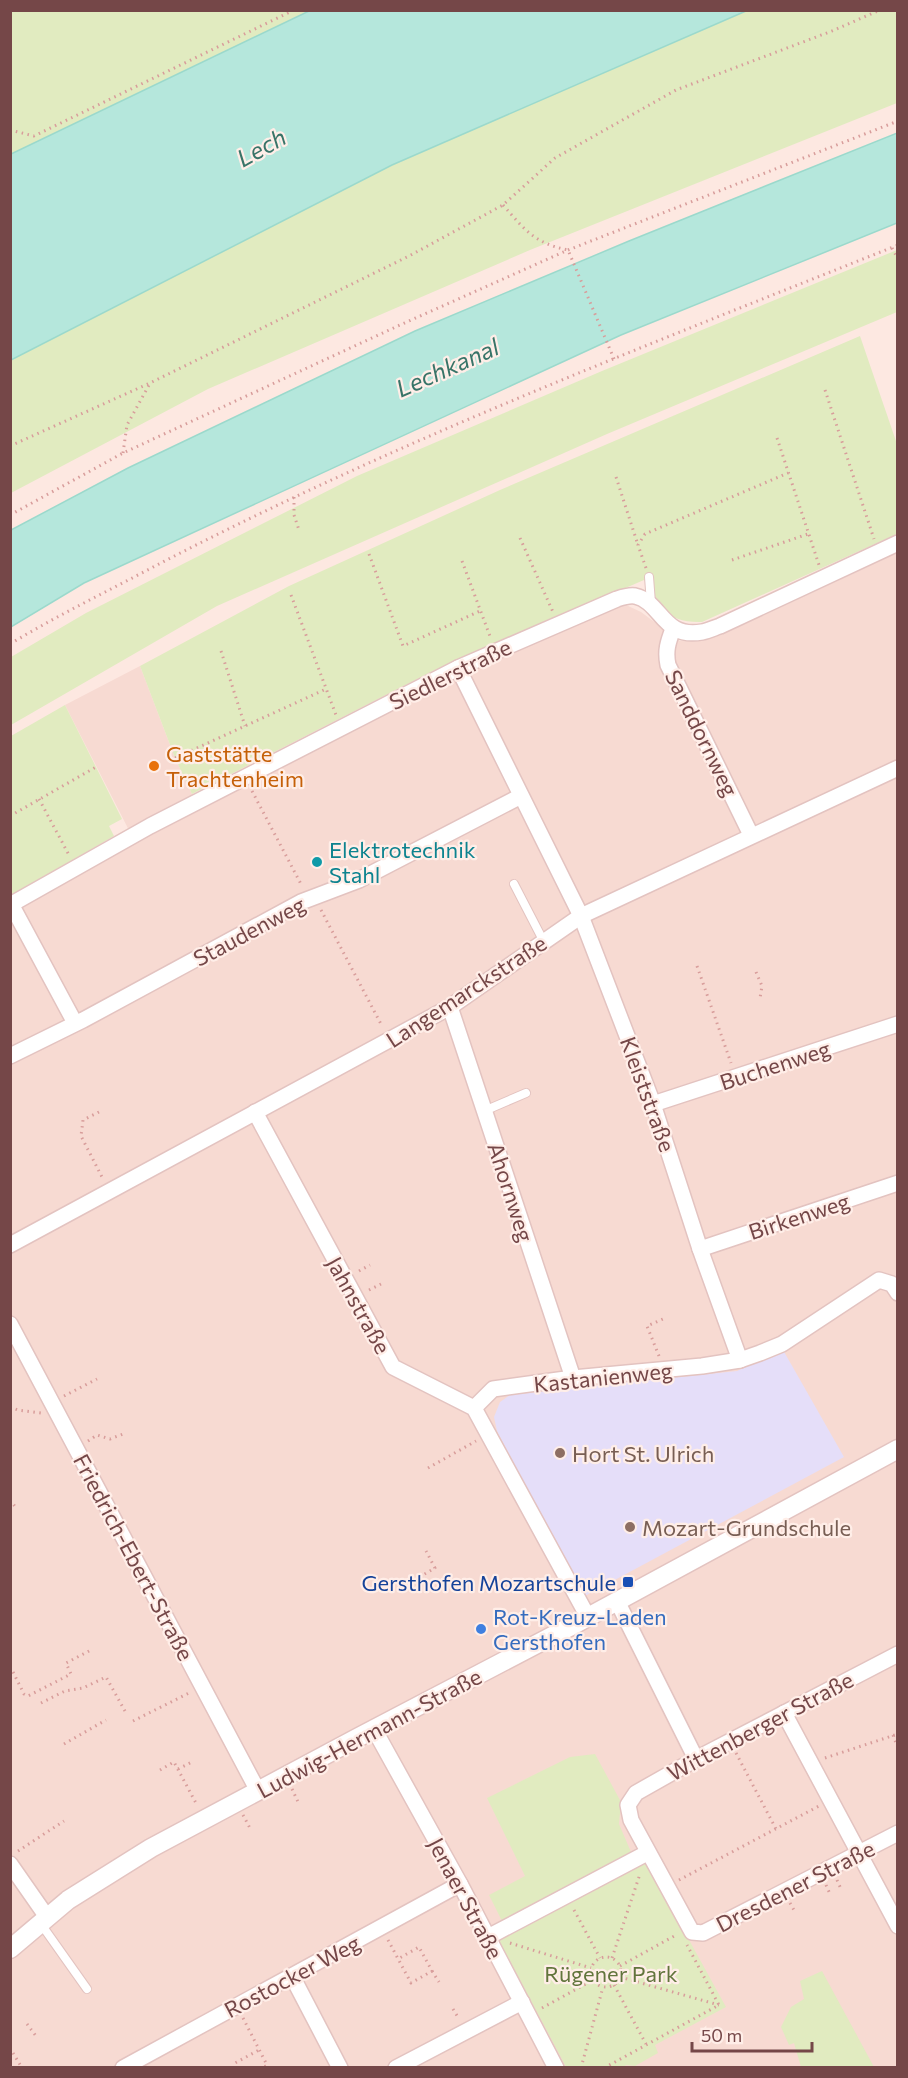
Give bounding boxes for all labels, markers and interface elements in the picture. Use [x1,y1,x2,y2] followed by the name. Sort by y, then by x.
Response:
[231,122,291,172] water label: Lech
[391,331,504,403] water label: Lechkanal
[385,633,515,715] street label: Siedlerstraße
[660,665,744,801] street label: Sanddornweg
[166,740,304,792] place label: Gaststätte Trachtenheim
[147,759,161,773] marker: Gaststätte Trachtenheim
[329,836,476,888] place label: Elektrotechnik Stahl
[310,855,324,869] marker: Elektrotechnik Stahl
[188,890,310,972] street label: Staudenweg
[381,929,551,1053] street label: Langemarckstraße
[615,1033,681,1155] street label: Kleiststraße
[716,1034,834,1096] street label: Buchenweg
[482,1139,540,1245] street label: Ahornweg
[745,1187,853,1245] street label: Birkenweg
[321,1252,397,1358] street label: Jahnstraße
[532,1356,674,1398] street label: Kastanienweg
[572,1440,714,1467] place label: Hort St. Ulrich
[553,1446,567,1460] marker: Hort St. Ulrich
[68,1449,200,1665] street label: Friedrich-Ebert-Straße
[642,1514,851,1541] place label: Mozart-Grundschule
[623,1520,637,1534] marker: Mozart-Grundschule
[361,1569,616,1596] place label: Gersthofen Mozartschule
[621,1575,635,1589] marker: Gersthofen Mozartschule
[493,1603,667,1655] place label: Rot-Kreuz-Laden Gersthofen
[474,1622,488,1636] marker: Rot-Kreuz-Laden Gersthofen
[252,1662,486,1804] street label: Ludwig-Hermann-Straße
[662,1666,858,1786] street label: Wittenberger Straße
[423,1833,509,1963] street label: Jenaer Straße
[711,1834,879,1938] street label: Dresdener Straße
[219,1929,365,2023] street label: Rostocker Weg
[544,1960,678,1987] park label: Rügener Park
[692,2015,812,2053] scale bar
[701,2024,742,2046] text: 50 m

